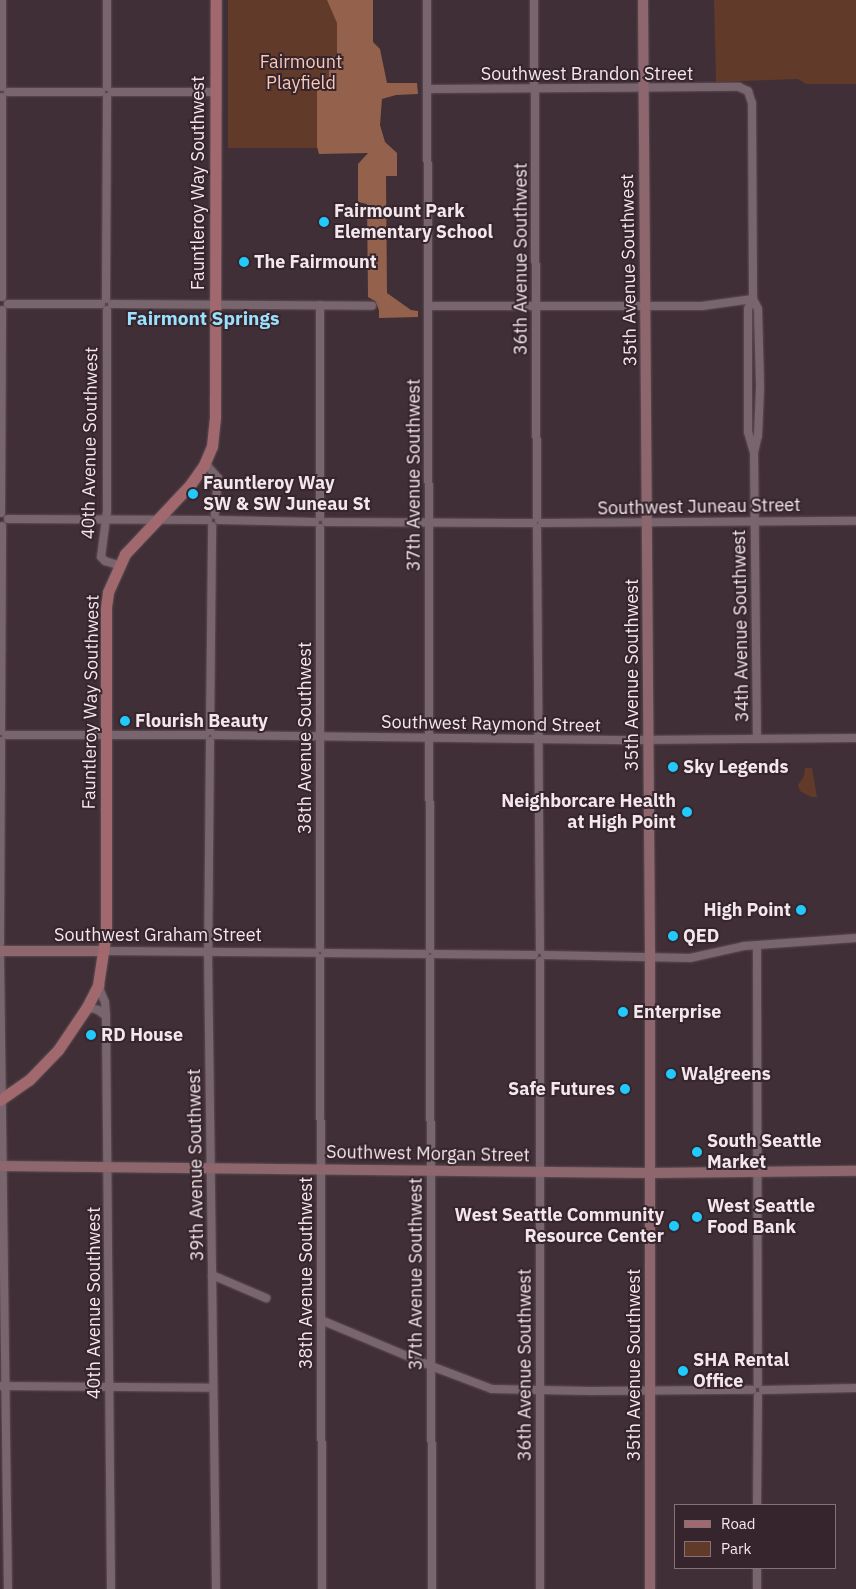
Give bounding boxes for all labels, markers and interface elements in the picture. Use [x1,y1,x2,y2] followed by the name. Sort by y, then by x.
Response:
[260,52,342,94] park label: Fairmount Playfield
[481,63,693,85] street label: Southwest Brandon Street
[187,76,209,290] street label: Fauntleroy Way Southwest
[510,163,532,355] street label: 36th Avenue Southwest
[617,174,641,366] street label: 35th Avenue Southwest
[334,201,493,243] place label: Fairmount Park Elementary School
[318,216,330,228] marker: Fairmount Park Elementary School
[254,251,377,273] place label: The Fairmount
[238,256,250,268] marker: The Fairmount
[127,308,279,330] district label: Fairmont Springs
[78,347,102,539] street label: 40th Avenue Southwest
[403,379,425,571] street label: 37th Avenue Southwest
[203,473,370,516] place label: Fauntleroy Way SW & SW Juneau St
[187,488,199,500] marker: Fauntleroy Way SW & SW Juneau St
[597,494,801,520] street label: Southwest Juneau Street
[729,530,753,722] street label: 34th Avenue Southwest
[621,579,643,771] street label: 35th Avenue Southwest
[78,595,104,809] street label: Fauntleroy Way Southwest
[294,642,316,834] street label: 38th Avenue Southwest
[135,710,268,732] place label: Flourish Beauty
[381,711,601,737] street label: Southwest Raymond Street
[119,715,131,727] marker: Flourish Beauty
[683,756,789,778] place label: Sky Legends
[667,761,679,773] marker: Sky Legends
[501,791,676,834] place label: Neighborcare Health at High Point
[680,805,694,819] marker: Neighborcare Health at High Point
[704,899,791,921] place label: High Point
[795,904,807,916] marker: High Point
[54,924,262,946] street label: Southwest Graham Street
[683,925,719,947] place label: QED
[667,930,679,942] marker: QED
[633,1001,721,1023] place label: Enterprise
[617,1006,629,1018] marker: Enterprise
[101,1024,183,1046] place label: RD House
[85,1029,97,1041] marker: RD House
[681,1063,771,1085] place label: Walgreens
[665,1068,677,1080] marker: Walgreens
[184,1069,208,1261] street label: 39th Avenue Southwest
[508,1078,615,1100] place label: Safe Futures
[619,1083,631,1095] marker: Safe Futures
[707,1131,822,1174] place label: South Seattle Market
[326,1141,530,1167] street label: Southwest Morgan Street
[691,1146,703,1158] marker: South Seattle Market
[295,1177,317,1369] street label: 38th Avenue Southwest
[405,1178,427,1370] street label: 37th Avenue Southwest
[707,1196,815,1238] place label: West Seattle Food Bank
[455,1205,664,1248] place label: West Seattle Community Resource Center
[83,1207,105,1399] street label: 40th Avenue Southwest
[691,1211,703,1223] marker: West Seattle Food Bank
[668,1220,680,1232] marker: West Seattle Community Resource Center
[514,1269,536,1461] street label: 36th Avenue Southwest
[623,1269,645,1461] street label: 35th Avenue Southwest
[693,1350,789,1392] place label: SHA Rental Office
[677,1365,689,1377] marker: SHA Rental Office
[674,1504,836,1569] legend
[721,1514,756,1533] text: Road
[721,1539,751,1558] text: Park

